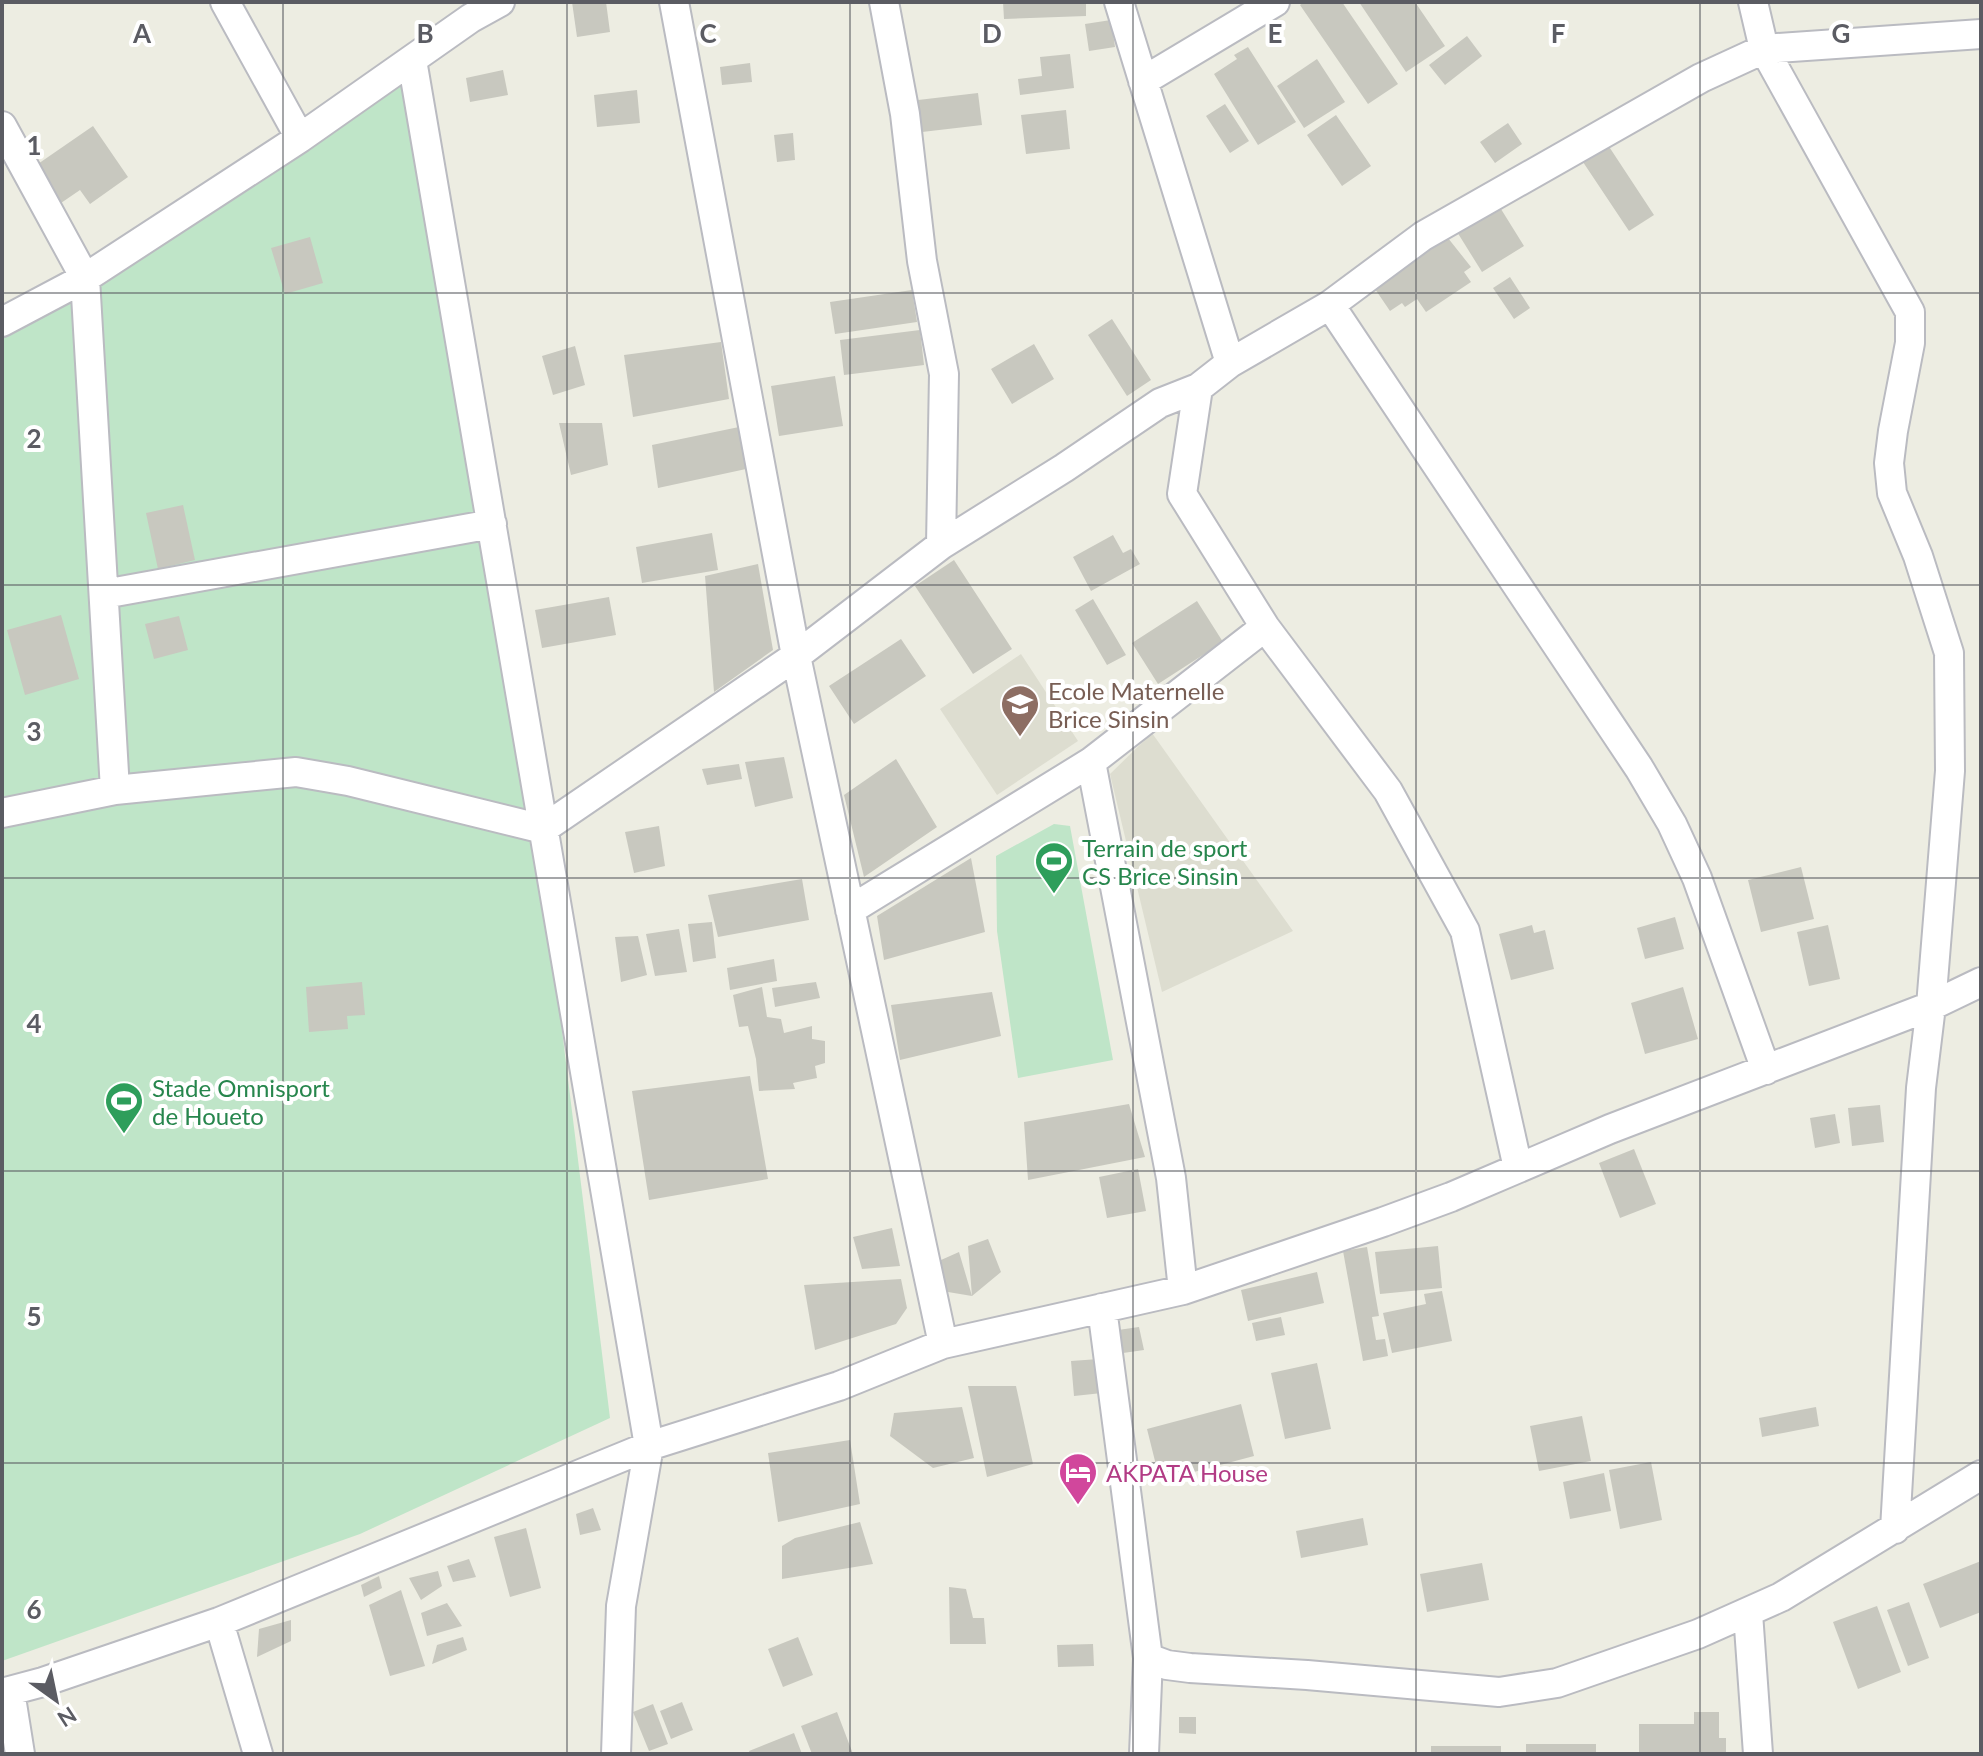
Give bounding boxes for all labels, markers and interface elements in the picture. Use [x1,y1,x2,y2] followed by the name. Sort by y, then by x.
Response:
[132,17,152,49] text: A
[416,17,434,49] text: B
[699,17,717,49] text: C
[982,17,1002,49] text: D
[1268,17,1282,49] text: E
[1551,17,1565,49] text: F
[1832,17,1850,49] text: G
[26,129,42,161] text: 1
[26,422,42,454] text: 2
[1048,676,1224,733] place label: Ecole Maternelle Brice Sinsin
[999,683,1041,738] school or university icon: Ecole Maternelle Brice Sinsin
[26,715,42,747] text: 3
[1082,833,1248,890] place label: Terrain de sport CS Brice Sinsin
[1033,840,1075,895] sports icon: Terrain de sport CS Brice Sinsin
[26,1007,42,1039] text: 4
[152,1073,330,1130] place label: Stade Omnisport de Houeto
[103,1080,145,1135] sports icon: Stade Omnisport de Houeto
[26,1300,42,1332] text: 5
[1057,1451,1099,1506] hotel icon: AKPATA House
[1106,1458,1268,1487] place label: AKPATA House
[26,1593,42,1625] text: 6
[16,1660,96,1740] north arrow
[53,1701,82,1733] text: N

